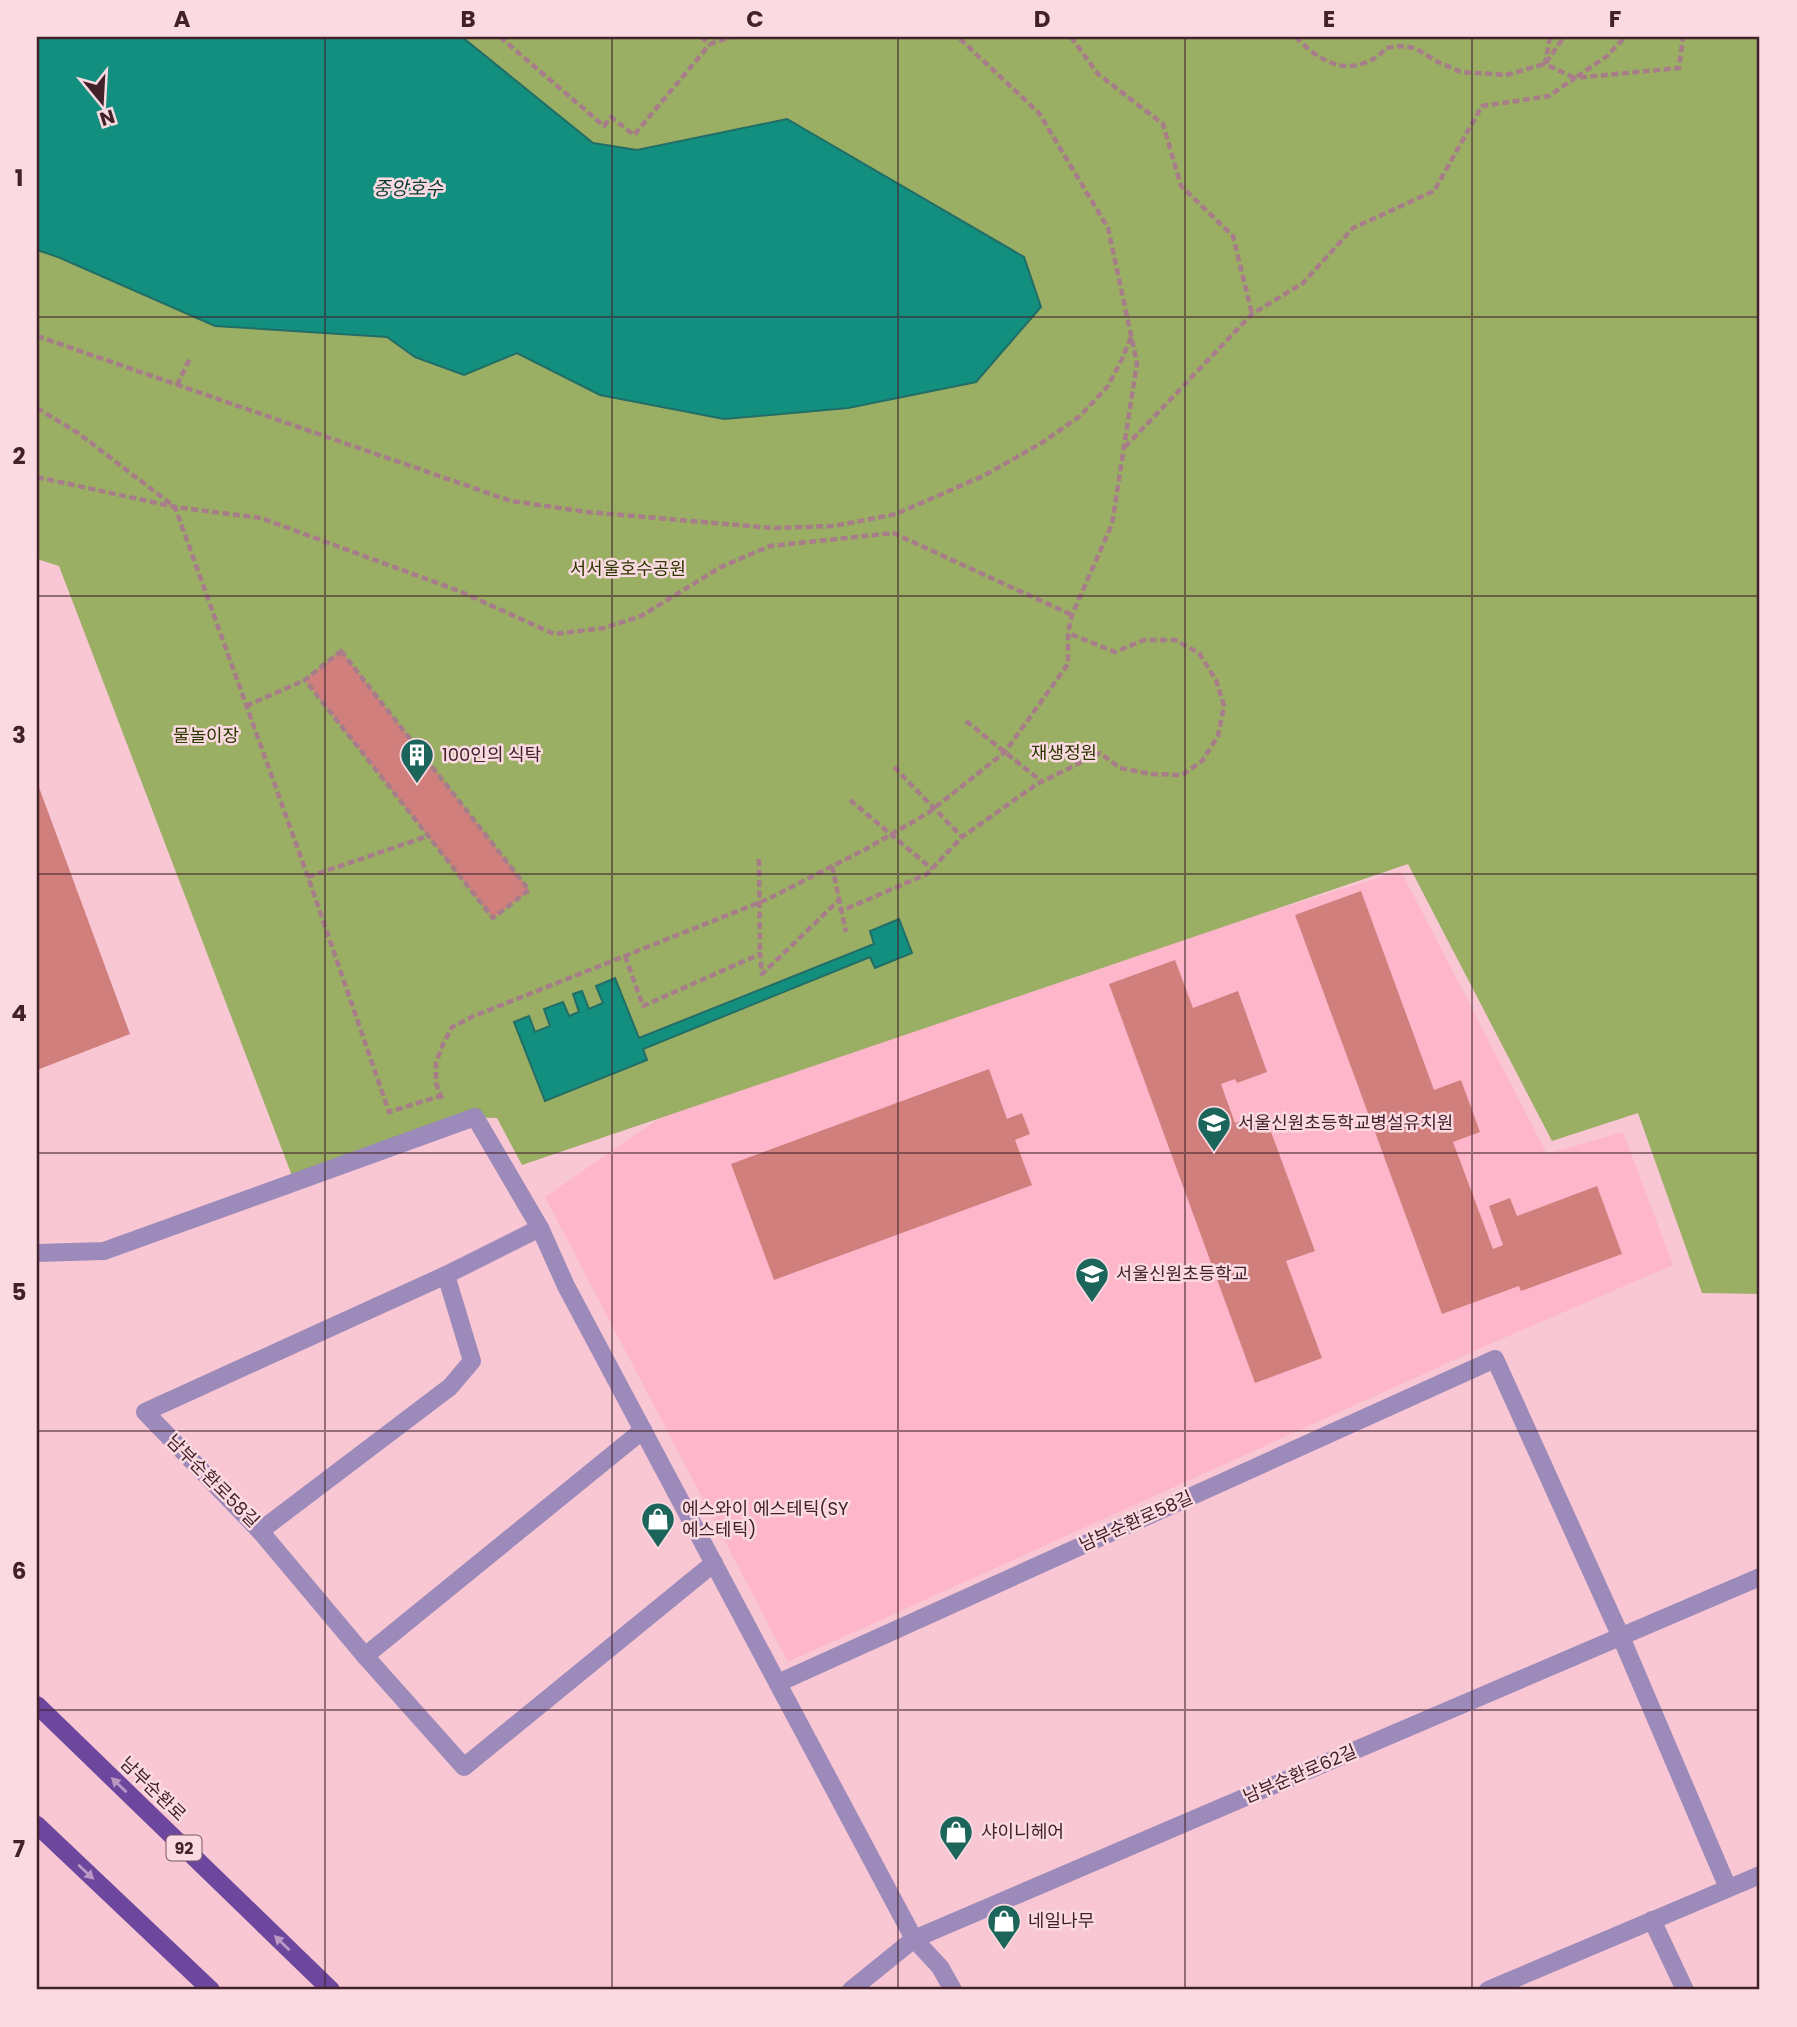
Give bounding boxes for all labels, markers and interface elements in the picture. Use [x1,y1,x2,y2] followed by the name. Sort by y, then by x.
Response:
[174,3,191,35] text: A
[460,3,476,35] text: B
[746,3,764,35] text: C
[1034,3,1050,35] text: D
[1323,3,1335,35] text: E
[1609,3,1621,35] text: F
[66,66,136,136] north arrow
[96,103,118,133] text: N
[15,162,23,194] text: 1
[373,175,443,202] water label: 중앙호수
[12,440,26,472] text: 2
[570,556,686,581] park label: 서서울호수공원
[12,719,26,751] text: 3
[173,723,239,748] park label: 물놀이장
[398,736,436,785] building icon: 100인의 식탁
[1031,740,1097,765] park label: 재생정원
[442,742,541,767] place label: 100인의 식탁
[11,997,27,1029] text: 4
[1195,1104,1233,1153] school or university icon: 서울신원초등학교병설유치원
[1238,1110,1453,1135] place label: 서울신원초등학교병설유치원
[1073,1255,1111,1304] school or university icon: 서울신원초등학교
[1116,1261,1248,1286] place label: 서울신원초등학교
[12,1276,26,1308] text: 5
[161,1429,265,1533] street label: 남부순환로58길
[1075,1484,1197,1557] street label: 남부순환로58길
[682,1496,849,1542] place label: 에스와이 에스테틱(SY 에스테틱)
[639,1500,677,1549] shop icon: 에스와이 에스테틱(SY 에스테틱)
[12,1555,26,1587] text: 6
[1239,1738,1360,1809] street label: 남부순환로62길
[115,1751,192,1826] street label: 남부순환로
[110,1776,127,1793] one-way arrow
[937,1813,975,1862] shop icon: 샤이니헤어
[981,1819,1064,1844] place label: 샤이니헤어
[13,1833,25,1865] text: 7
[166,1836,202,1860] road number: 92
[77,1864,95,1880] one-way arrow
[985,1902,1023,1951] shop icon: 네일나무
[1028,1908,1094,1933] place label: 네일나무
[274,1935,291,1951] one-way arrow

